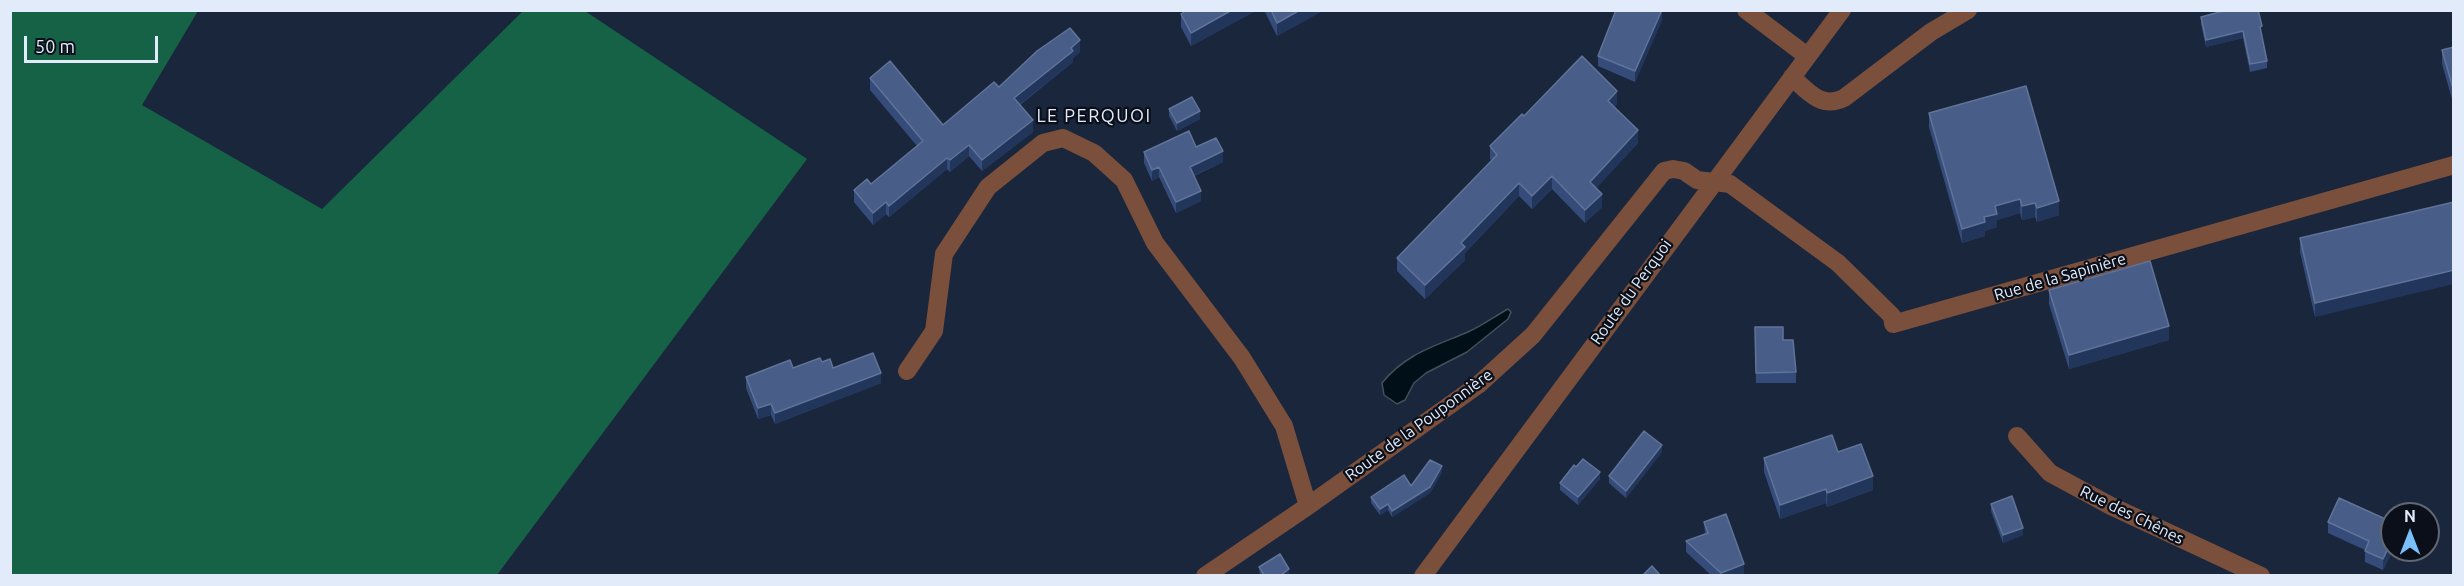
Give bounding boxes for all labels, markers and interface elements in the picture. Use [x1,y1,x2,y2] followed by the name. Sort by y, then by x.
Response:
[27,24,160,62] scale bar
[35,36,75,56] text: 50 m
[1036,105,1152,127] district label: LE PERQUOI
[1586,236,1676,348] street label: Route du Perquoi
[1992,249,2128,305] street label: Rue de la Sapinière
[1342,365,1496,485] street label: Route de la Pouponnière
[2077,482,2187,548] street label: Rue des Chênes
[2380,502,2440,562] north arrow
[2404,507,2416,525] text: N

